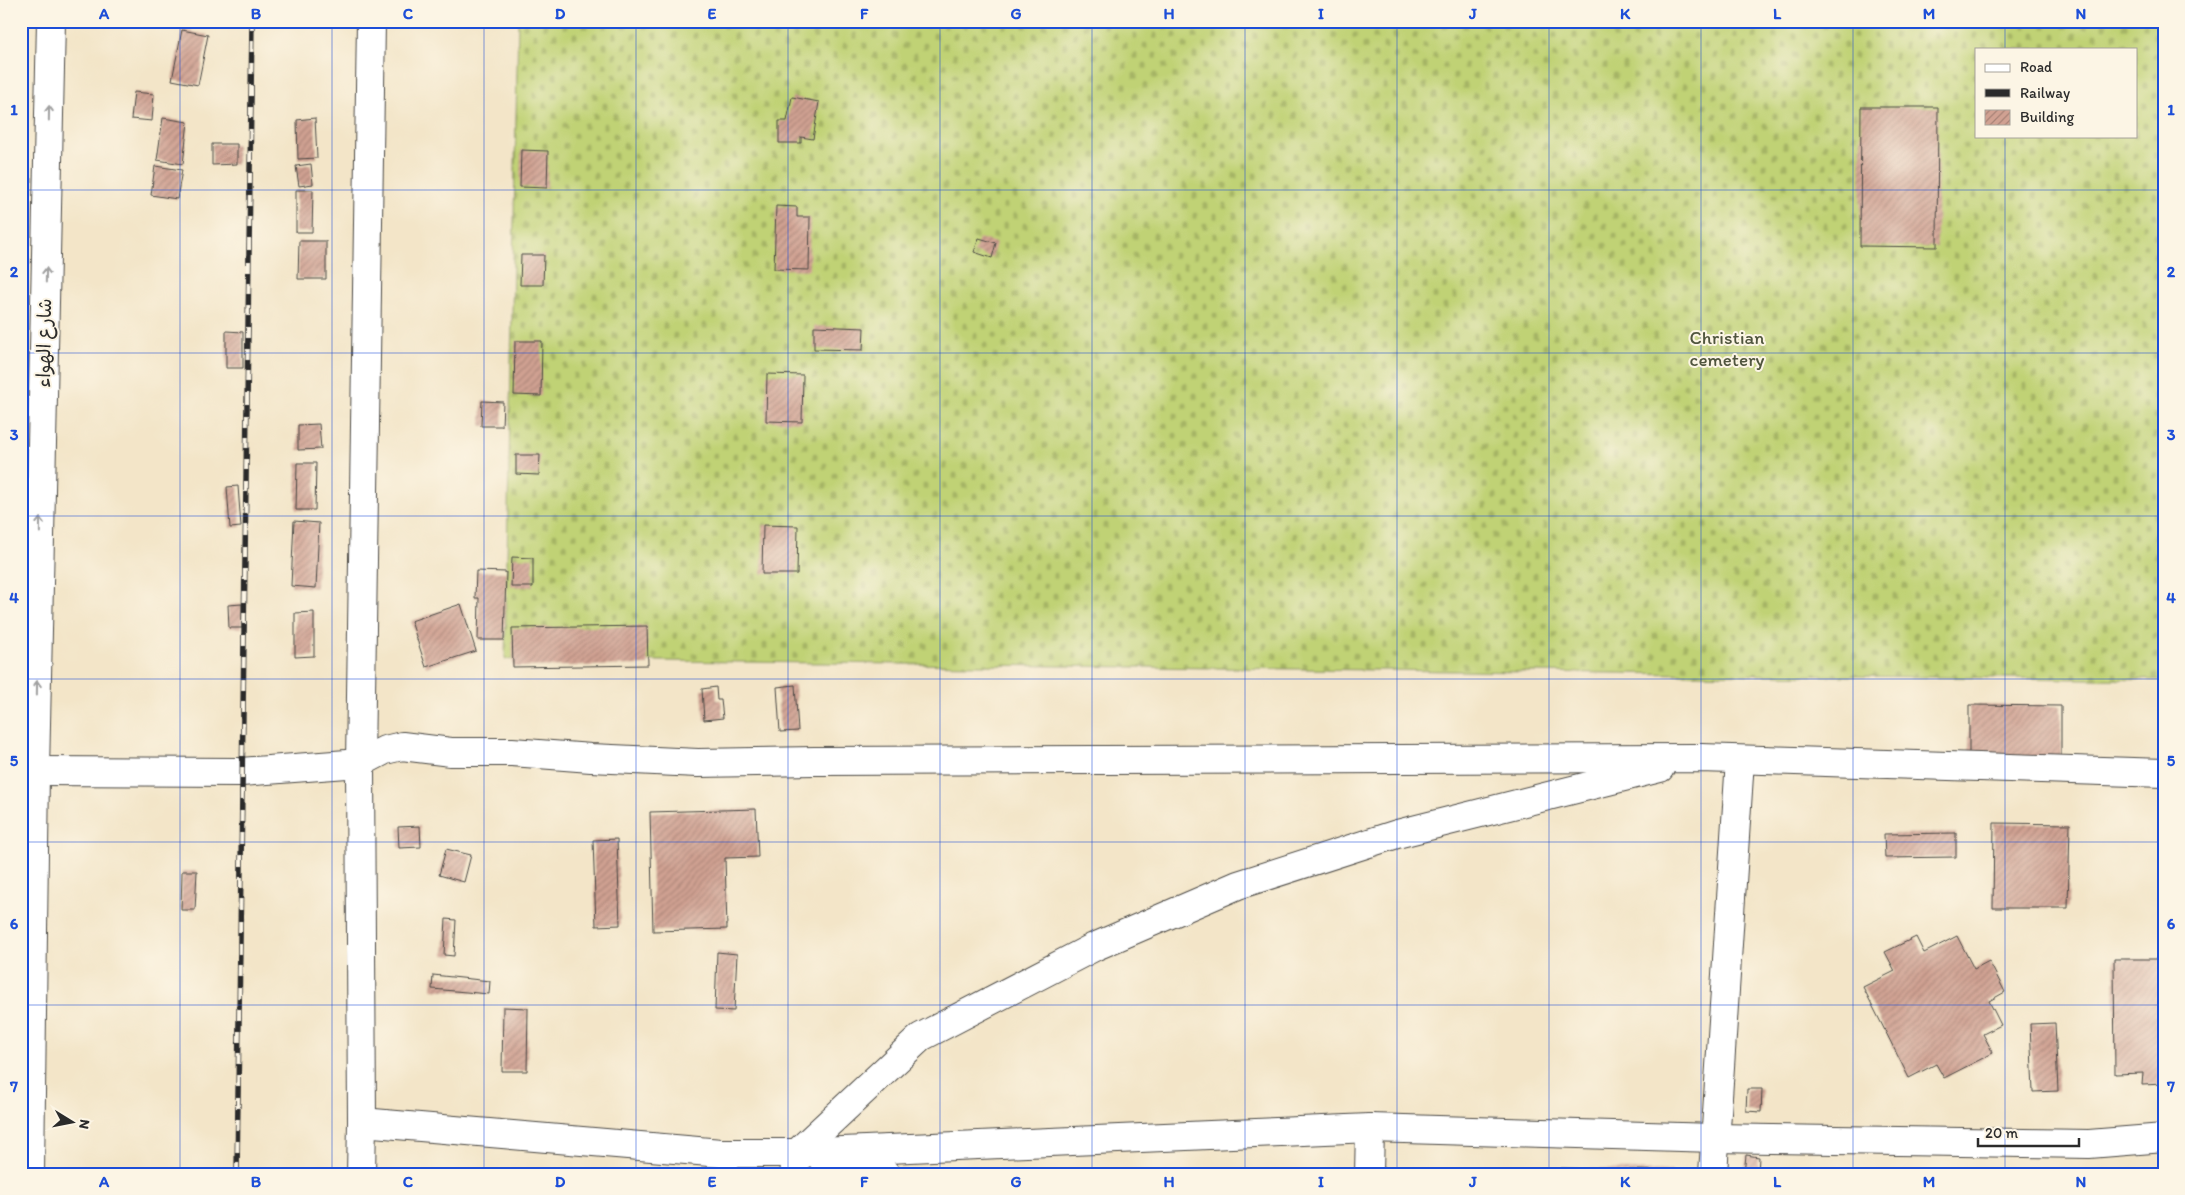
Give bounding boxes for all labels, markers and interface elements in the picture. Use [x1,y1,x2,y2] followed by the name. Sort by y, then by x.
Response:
[98,4,110,23] text: A
[251,4,262,23] text: B
[403,4,414,23] text: C
[555,4,566,23] text: D
[708,4,717,23] text: E
[860,4,869,23] text: F
[1010,4,1022,23] text: G
[1163,4,1175,23] text: H
[1318,4,1324,23] text: I
[1468,4,1477,23] text: J
[1620,4,1631,23] text: K
[1773,4,1782,23] text: L
[1923,4,1935,23] text: M
[2076,4,2086,23] text: N
[1975,48,2138,138] legend
[2020,58,2053,76] text: Road
[2020,84,2070,102] text: Railway
[10,100,18,119] text: 1
[2167,100,2175,119] text: 1
[44,105,54,121] one-way arrow
[2020,108,2074,126] text: Building
[10,262,19,281] text: 2
[2167,262,2176,281] text: 2
[41,267,51,284] one-way arrow
[32,298,58,388] street label: شارع الهواء
[1689,326,1765,371] park label: Christian cemetery
[10,425,19,444] text: 3
[2167,425,2176,444] text: 3
[36,517,45,533] one-way arrow
[9,588,19,607] text: 4
[2166,588,2176,607] text: 4
[32,680,42,696] one-way arrow
[10,751,19,770] text: 5
[2167,751,2176,770] text: 5
[10,914,19,933] text: 6
[2167,914,2176,933] text: 6
[9,1077,18,1096] text: 7
[2166,1077,2175,1096] text: 7
[48,1098,98,1148] north arrow
[1978,1115,2079,1147] scale bar
[75,1118,94,1130] text: N
[1985,1124,2019,1142] text: 20 m
[98,1172,110,1191] text: A
[251,1172,262,1191] text: B
[403,1172,414,1191] text: C
[555,1172,566,1191] text: D
[708,1172,717,1191] text: E
[860,1172,869,1191] text: F
[1010,1172,1022,1191] text: G
[1163,1172,1175,1191] text: H
[1318,1172,1324,1191] text: I
[1468,1172,1477,1191] text: J
[1620,1172,1631,1191] text: K
[1773,1172,1782,1191] text: L
[1923,1172,1935,1191] text: M
[2076,1172,2086,1191] text: N

